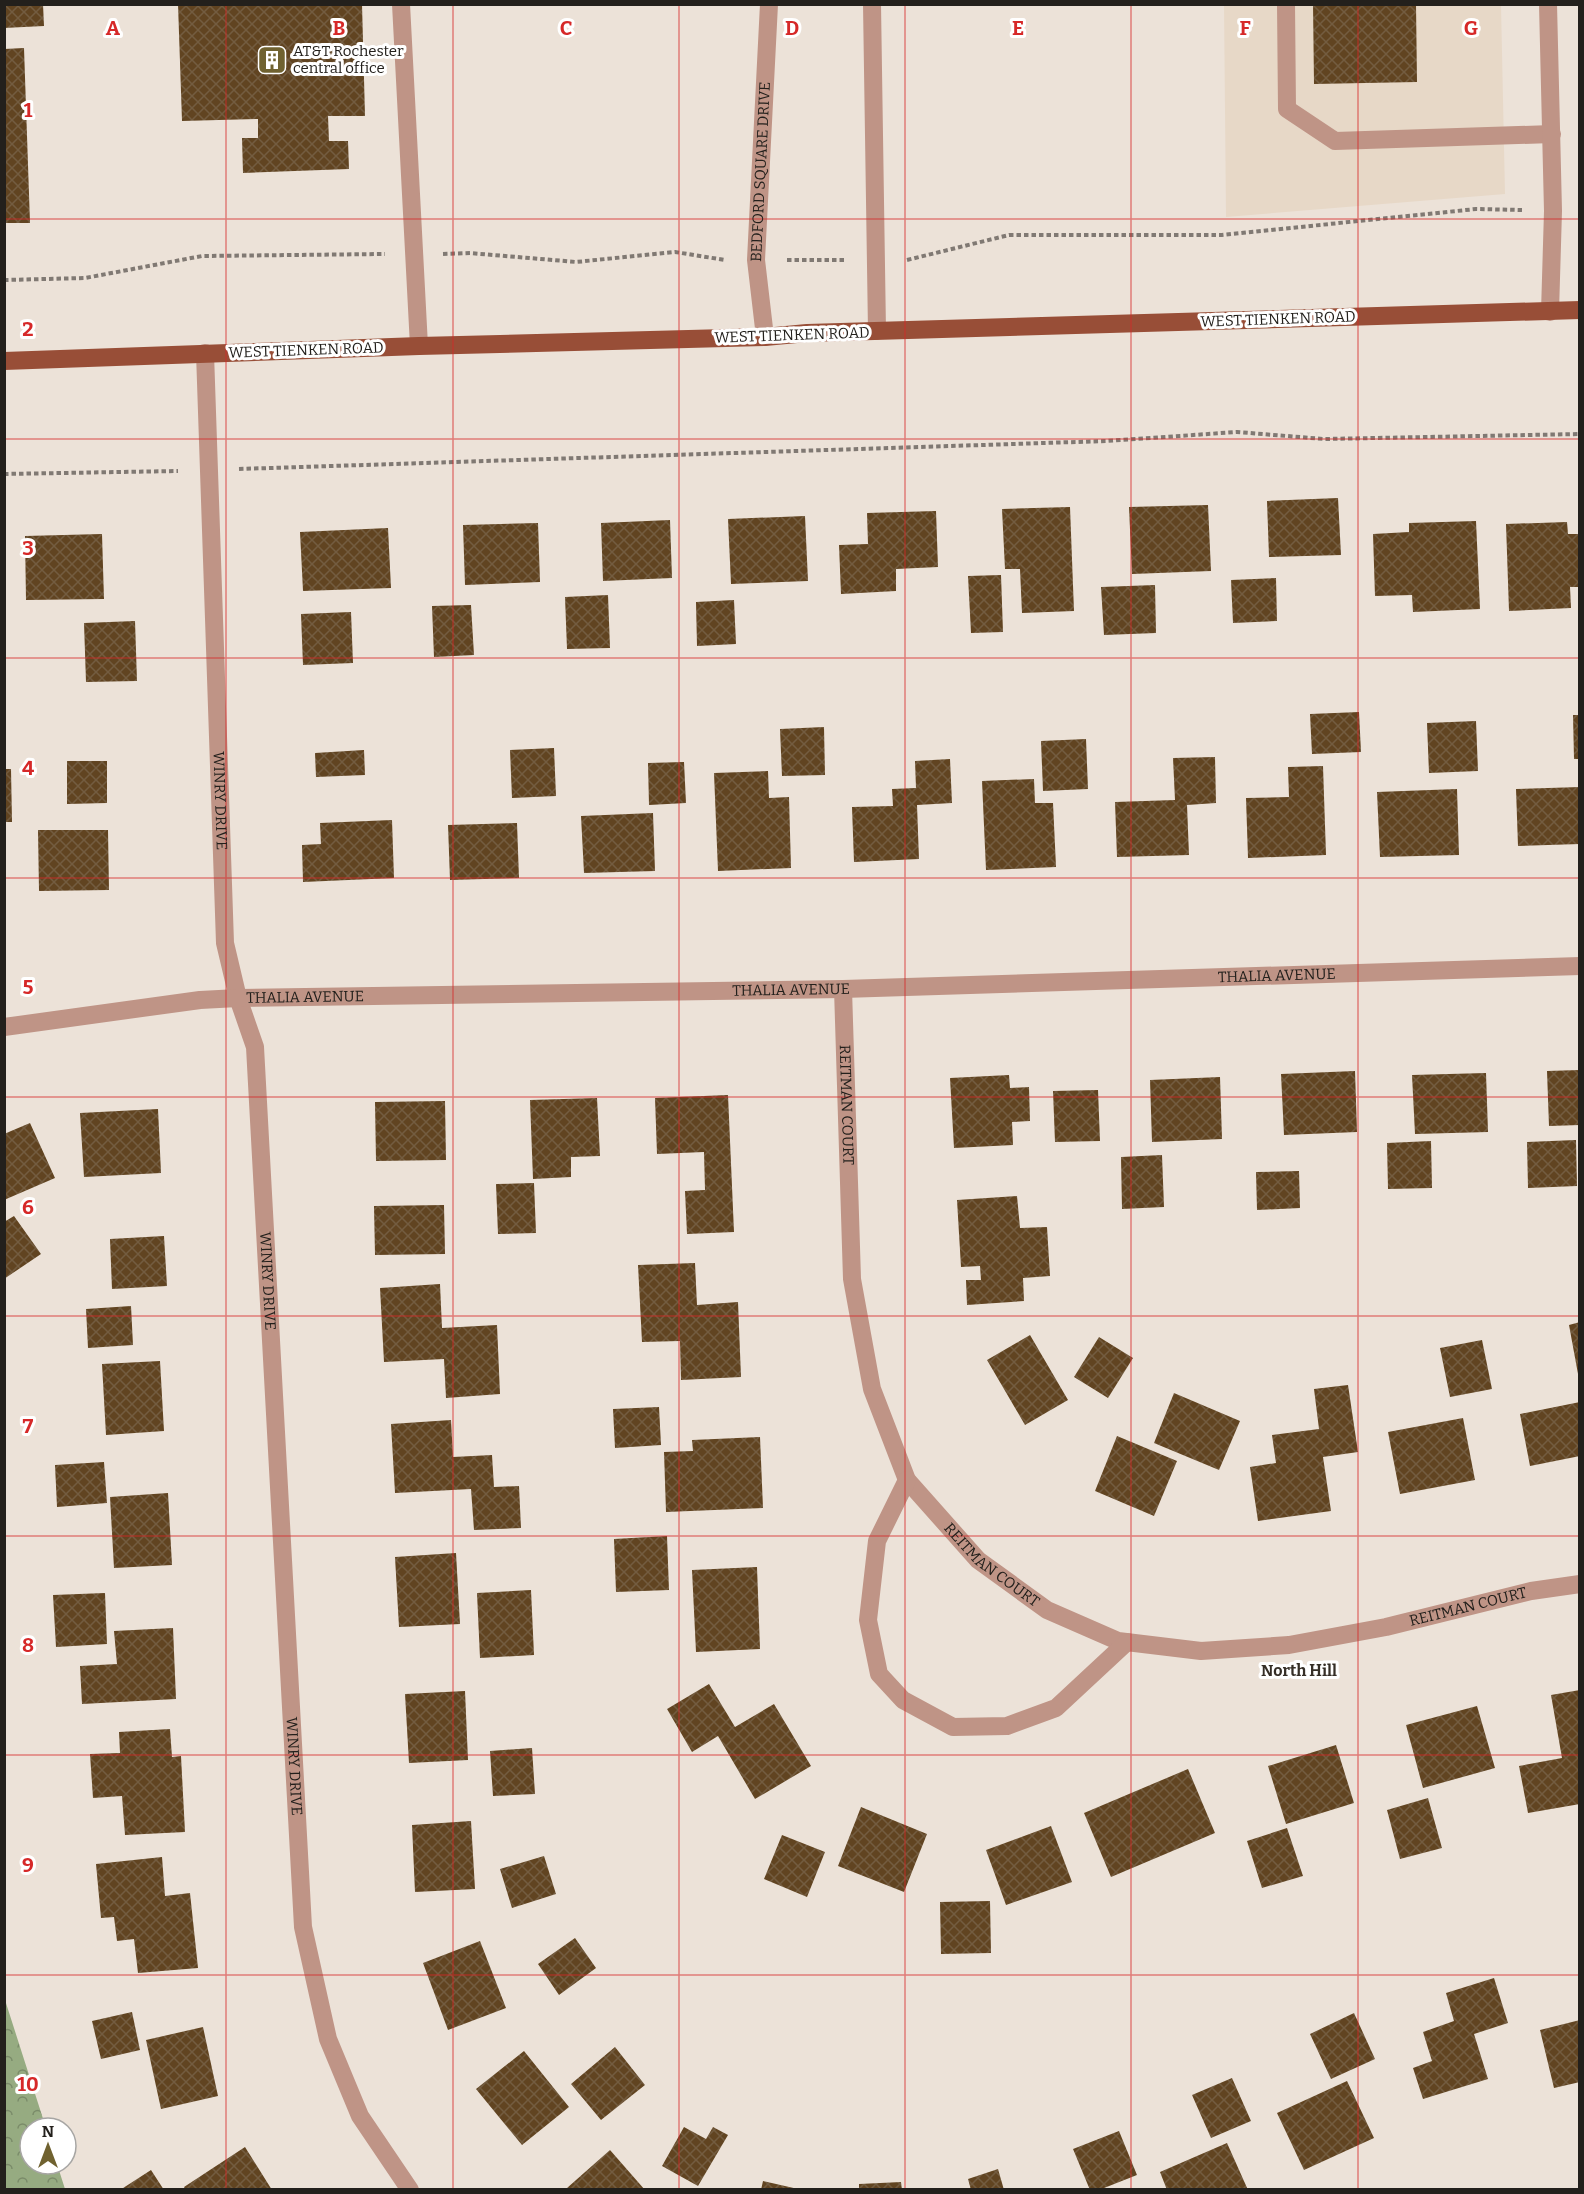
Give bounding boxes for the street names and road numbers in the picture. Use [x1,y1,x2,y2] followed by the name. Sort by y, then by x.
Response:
[747,81,774,262] street label: BEDFORD SQUARE DRIVE
[1200,307,1356,331] street label: WEST TIENKEN ROAD
[714,323,870,347] street label: WEST TIENKEN ROAD
[228,338,384,362] street label: WEST TIENKEN ROAD
[210,751,231,850] street label: WINRY DRIVE
[1218,965,1336,986] street label: THALIA AVENUE
[732,980,850,1000] street label: THALIA AVENUE
[246,987,364,1007] street label: THALIA AVENUE
[836,1044,857,1166] street label: REITMAN COURT
[256,1231,279,1331] street label: WINRY DRIVE
[940,1519,1043,1611] street label: REITMAN COURT
[1407,1583,1529,1630] street label: REITMAN COURT
[283,1716,306,1816] street label: WINRY DRIVE

